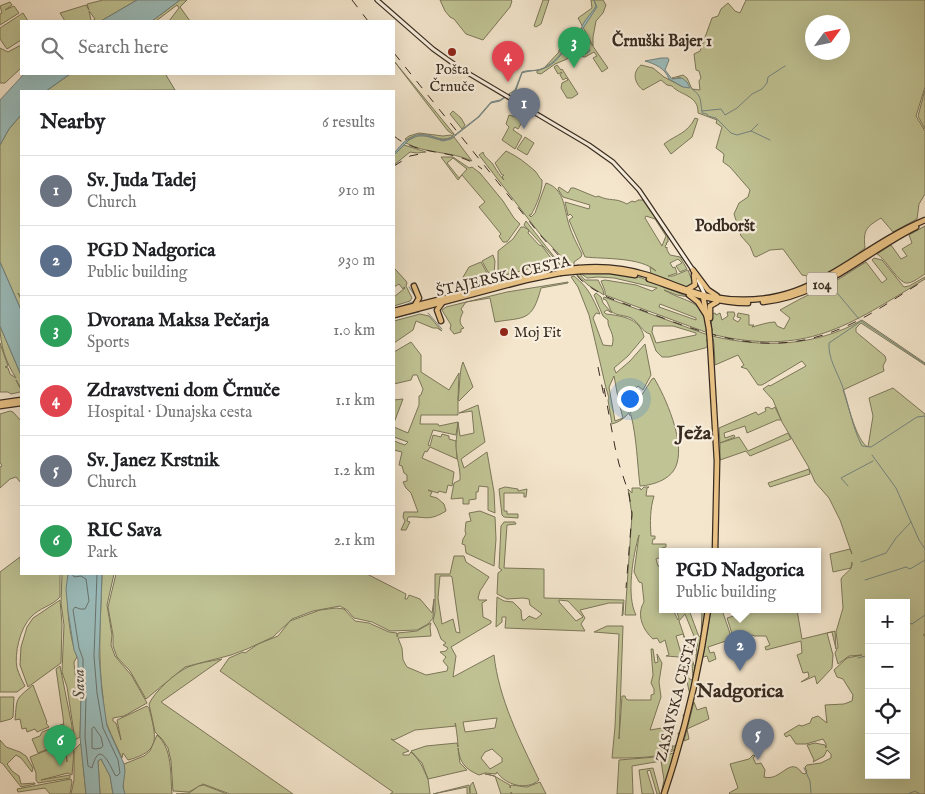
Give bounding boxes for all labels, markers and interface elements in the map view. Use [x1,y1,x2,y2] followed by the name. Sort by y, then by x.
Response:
[805,15,850,60] north arrow
[20,20,395,75] search box
[558,27,590,68] pin: 3
[612,30,712,52] district label: Črnuški Bajer 1
[38,34,66,62] icon: search
[78,36,169,60] text: Search here
[492,41,524,82] pin: 4
[446,46,458,58] marker: Pošta Črnuče
[429,60,475,96] place label: Pošta Črnuče
[508,88,540,129] pin: 1
[40,109,105,136] text: Nearby
[322,113,375,133] text: 6 results
[87,169,196,193] text: Sv. Juda Tadej
[53,181,59,201] text: 1
[338,181,375,201] text: 910 m
[87,193,136,213] text: Church
[695,217,756,237] district label: Podboršt
[87,239,215,263] text: PGD Nadgorica
[52,251,60,271] text: 2
[338,251,375,271] text: 930 m
[434,252,573,301] street label: ŠTAJERSKA CESTA
[87,263,187,283] text: Public building
[807,272,837,296] road number: 104
[87,309,269,333] text: Dvorana Maksa Pečarja
[53,321,59,341] text: 3
[333,321,375,341] text: 1.0 km
[514,323,561,342] place label: Moj Fit
[498,326,510,338] marker: Moj Fit
[87,333,129,353] text: Sports
[87,379,280,403] text: Zdravstveni dom Črnuče
[617,386,643,412] your location
[52,391,60,411] text: 4
[335,391,375,411] text: 1.1 km
[87,403,252,423] text: Hospital · Dunajska cesta
[674,421,712,446] district label: Ježa
[87,449,219,473] text: Sv. Janez Krstnik
[53,461,59,481] text: 5
[334,461,375,481] text: 1.2 km
[87,473,136,493] text: Church
[87,519,161,543] text: RIC Sava
[53,531,59,551] text: 6
[334,531,375,551] text: 2.1 km
[87,543,117,563] text: Park
[659,548,821,613] popup
[676,559,804,583] text: PGD Nadgorica
[676,583,776,603] text: Public building
[865,599,910,779] map controls
[865,599,910,644] button: +
[724,630,756,671] pin: 2
[652,633,702,764] street label: ZASAVSKA CESTA
[865,644,910,689] button: −
[70,669,90,699] water label: Sava
[695,679,784,704] district label: Nadgorica
[865,689,910,734] button: locate
[742,719,774,760] pin: 5
[44,725,76,766] pin: 6
[865,734,910,779] button: layers

